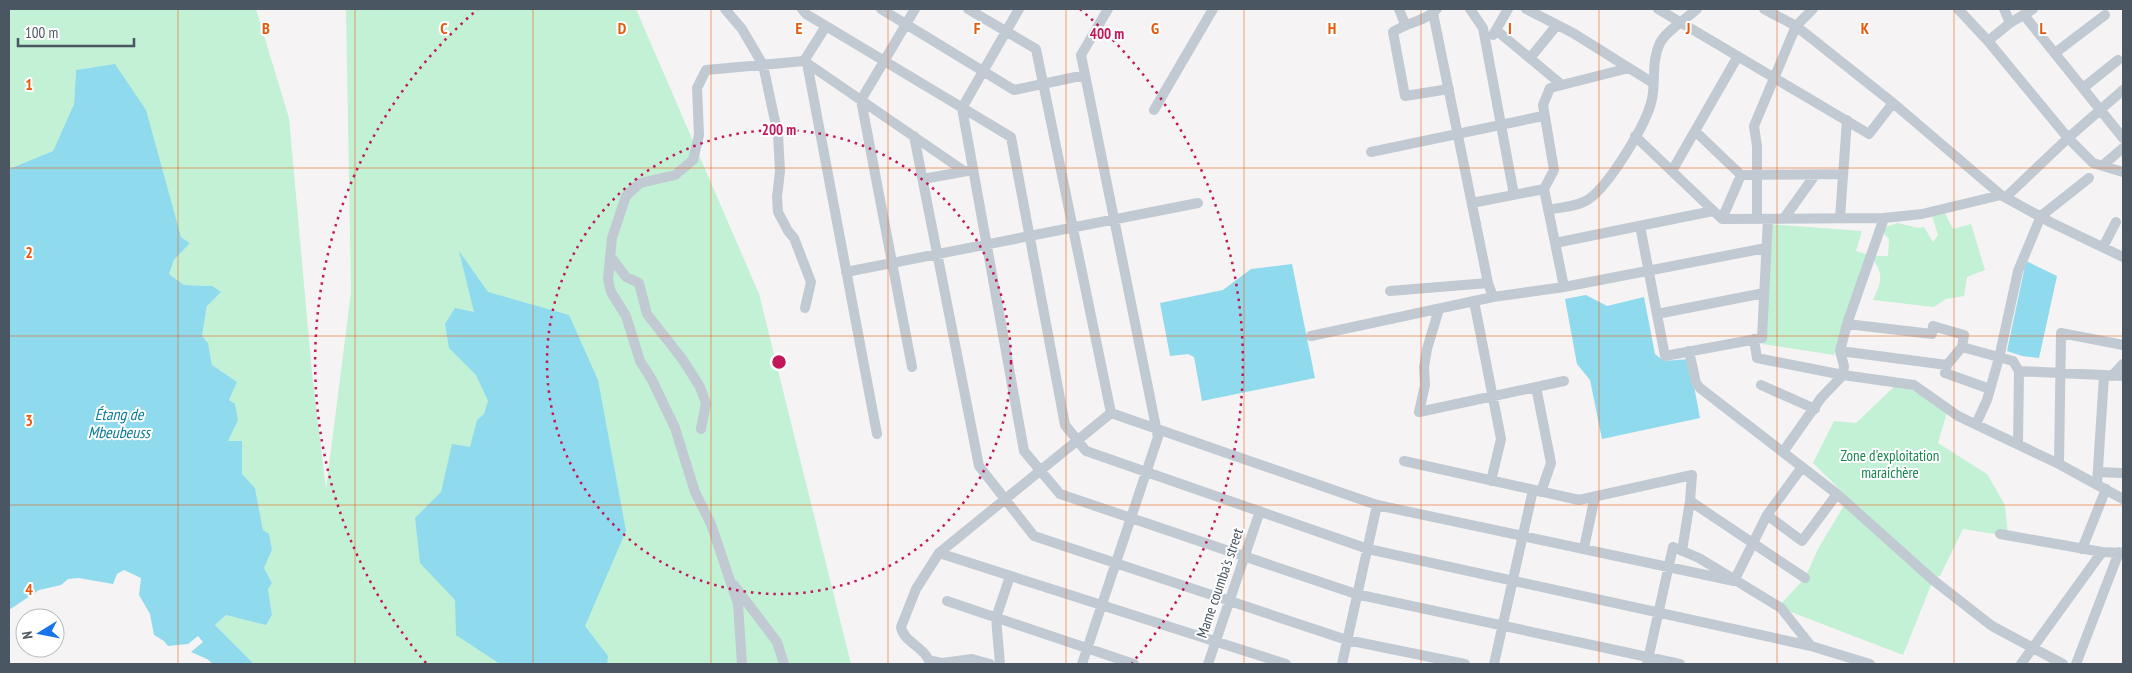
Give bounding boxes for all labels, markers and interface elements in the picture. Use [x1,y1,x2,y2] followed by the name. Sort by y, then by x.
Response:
[18,15,134,47] scale bar
[262,18,270,38] text: B
[440,18,448,38] text: C
[618,18,627,38] text: D
[796,18,803,38] text: E
[974,18,981,38] text: F
[1151,18,1159,38] text: G
[1328,18,1336,38] text: H
[1508,18,1512,38] text: I
[1685,18,1690,38] text: J
[1861,18,1870,38] text: K
[2040,18,2047,38] text: L
[25,23,58,42] text: 100 m
[1090,24,1124,43] text: 400 m
[25,74,33,94] text: 1
[762,120,796,139] text: 200 m
[25,242,33,262] text: 2
[770,353,788,371] centre of rings
[88,404,152,442] water label: Étang de Mbeubeuss
[25,410,33,430] text: 3
[1841,446,1939,482] park label: Zone d'exploitation maraichère
[1192,525,1247,640] street label: Mame coumba's street
[25,579,33,599] text: 4
[15,608,65,658] north arrow
[18,630,37,641] text: N

